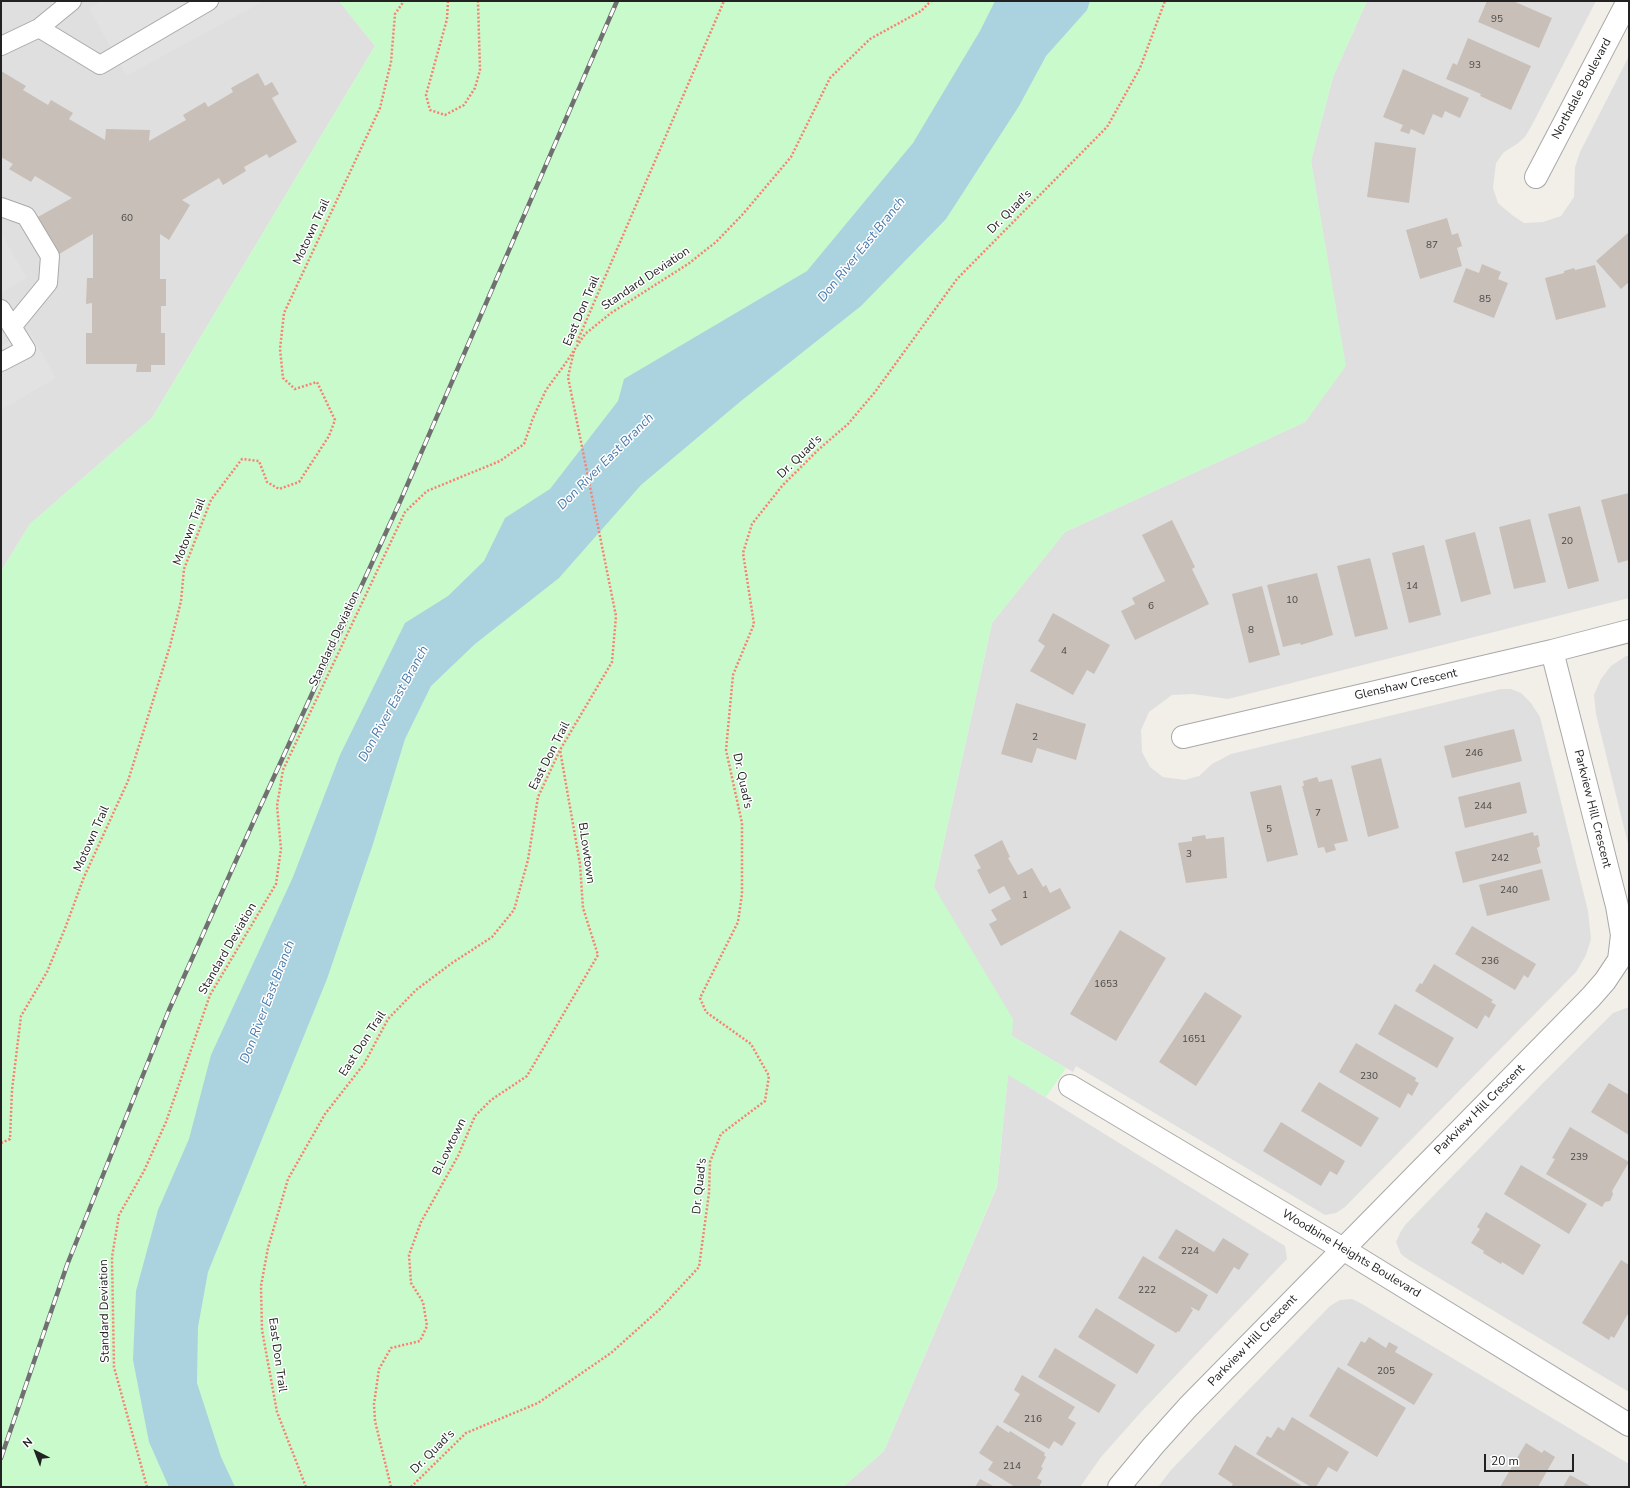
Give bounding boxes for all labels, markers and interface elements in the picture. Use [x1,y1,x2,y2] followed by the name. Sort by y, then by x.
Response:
[1491,14,1503,26] house number: 95
[1549,36,1615,142] street label: Northdale Boulevard
[1469,60,1481,72] house number: 93
[985,187,1035,237] street label: Dr. Quad's
[815,194,909,306] water label: Don River East Branch
[291,197,333,267] street label: Motown Trail
[121,213,133,225] house number: 60
[1426,240,1438,252] house number: 87
[599,244,693,314] street label: Standard Deviation
[561,274,603,348] street label: East Don Trail
[1479,294,1491,306] house number: 85
[554,410,658,514] water label: Don River East Branch
[775,432,825,482] street label: Dr. Quad's
[171,496,209,568] street label: Motown Trail
[1561,536,1573,548] house number: 20
[1406,581,1418,593] house number: 14
[307,589,363,689] street label: Standard Deviation
[1286,595,1298,607] house number: 10
[1148,601,1154,613] house number: 6
[1248,625,1254,637] house number: 8
[356,643,432,765] water label: Don River East Branch
[1061,646,1067,658] house number: 4
[1353,666,1459,704] street label: Glenshaw Crescent
[527,719,573,793] street label: East Don Trail
[1032,732,1038,744] house number: 2
[1465,748,1483,760] house number: 246
[1570,748,1614,870] street label: Parkview Hill Crescent
[729,752,755,810] street label: Dr. Quad's
[1474,801,1492,813] house number: 244
[71,804,113,874] street label: Motown Trail
[1315,808,1321,820] house number: 7
[575,821,597,885] street label: B.Lowtown
[1266,824,1272,836] house number: 5
[1186,849,1192,861] house number: 3
[1491,853,1509,865] house number: 242
[1500,885,1518,897] house number: 240
[1022,890,1028,902] house number: 1
[196,901,260,997] street label: Standard Deviation
[237,938,299,1066] water label: Don River East Branch
[1481,956,1499,968] house number: 236
[1094,979,1118,991] house number: 1653
[337,1009,389,1079] street label: East Don Trail
[1182,1034,1206,1046] house number: 1651
[1432,1062,1528,1158] street label: Parkview Hill Crescent
[1360,1071,1378,1083] house number: 230
[430,1116,470,1178] street label: B.Lowtown
[1570,1152,1588,1164] house number: 239
[690,1157,710,1215] street label: Dr. Quad's
[1279,1207,1423,1301] street label: Woodbine Heights Boulevard
[1181,1246,1199,1258] house number: 224
[97,1259,113,1363] street label: Standard Deviation
[1138,1285,1156,1297] house number: 222
[1206,1292,1300,1390] street label: Parkview Hill Crescent
[265,1317,289,1393] street label: East Don Trail
[1377,1366,1395,1378] house number: 205
[1024,1414,1042,1426] house number: 216
[408,1427,458,1477] street label: Dr. Quad's
[16,1432,56,1472] north arrow
[20,1434,36,1451] text: N
[1486,1446,1576,1472] scale bar
[1491,1453,1519,1469] text: 20 m
[1003,1461,1021,1473] house number: 214

